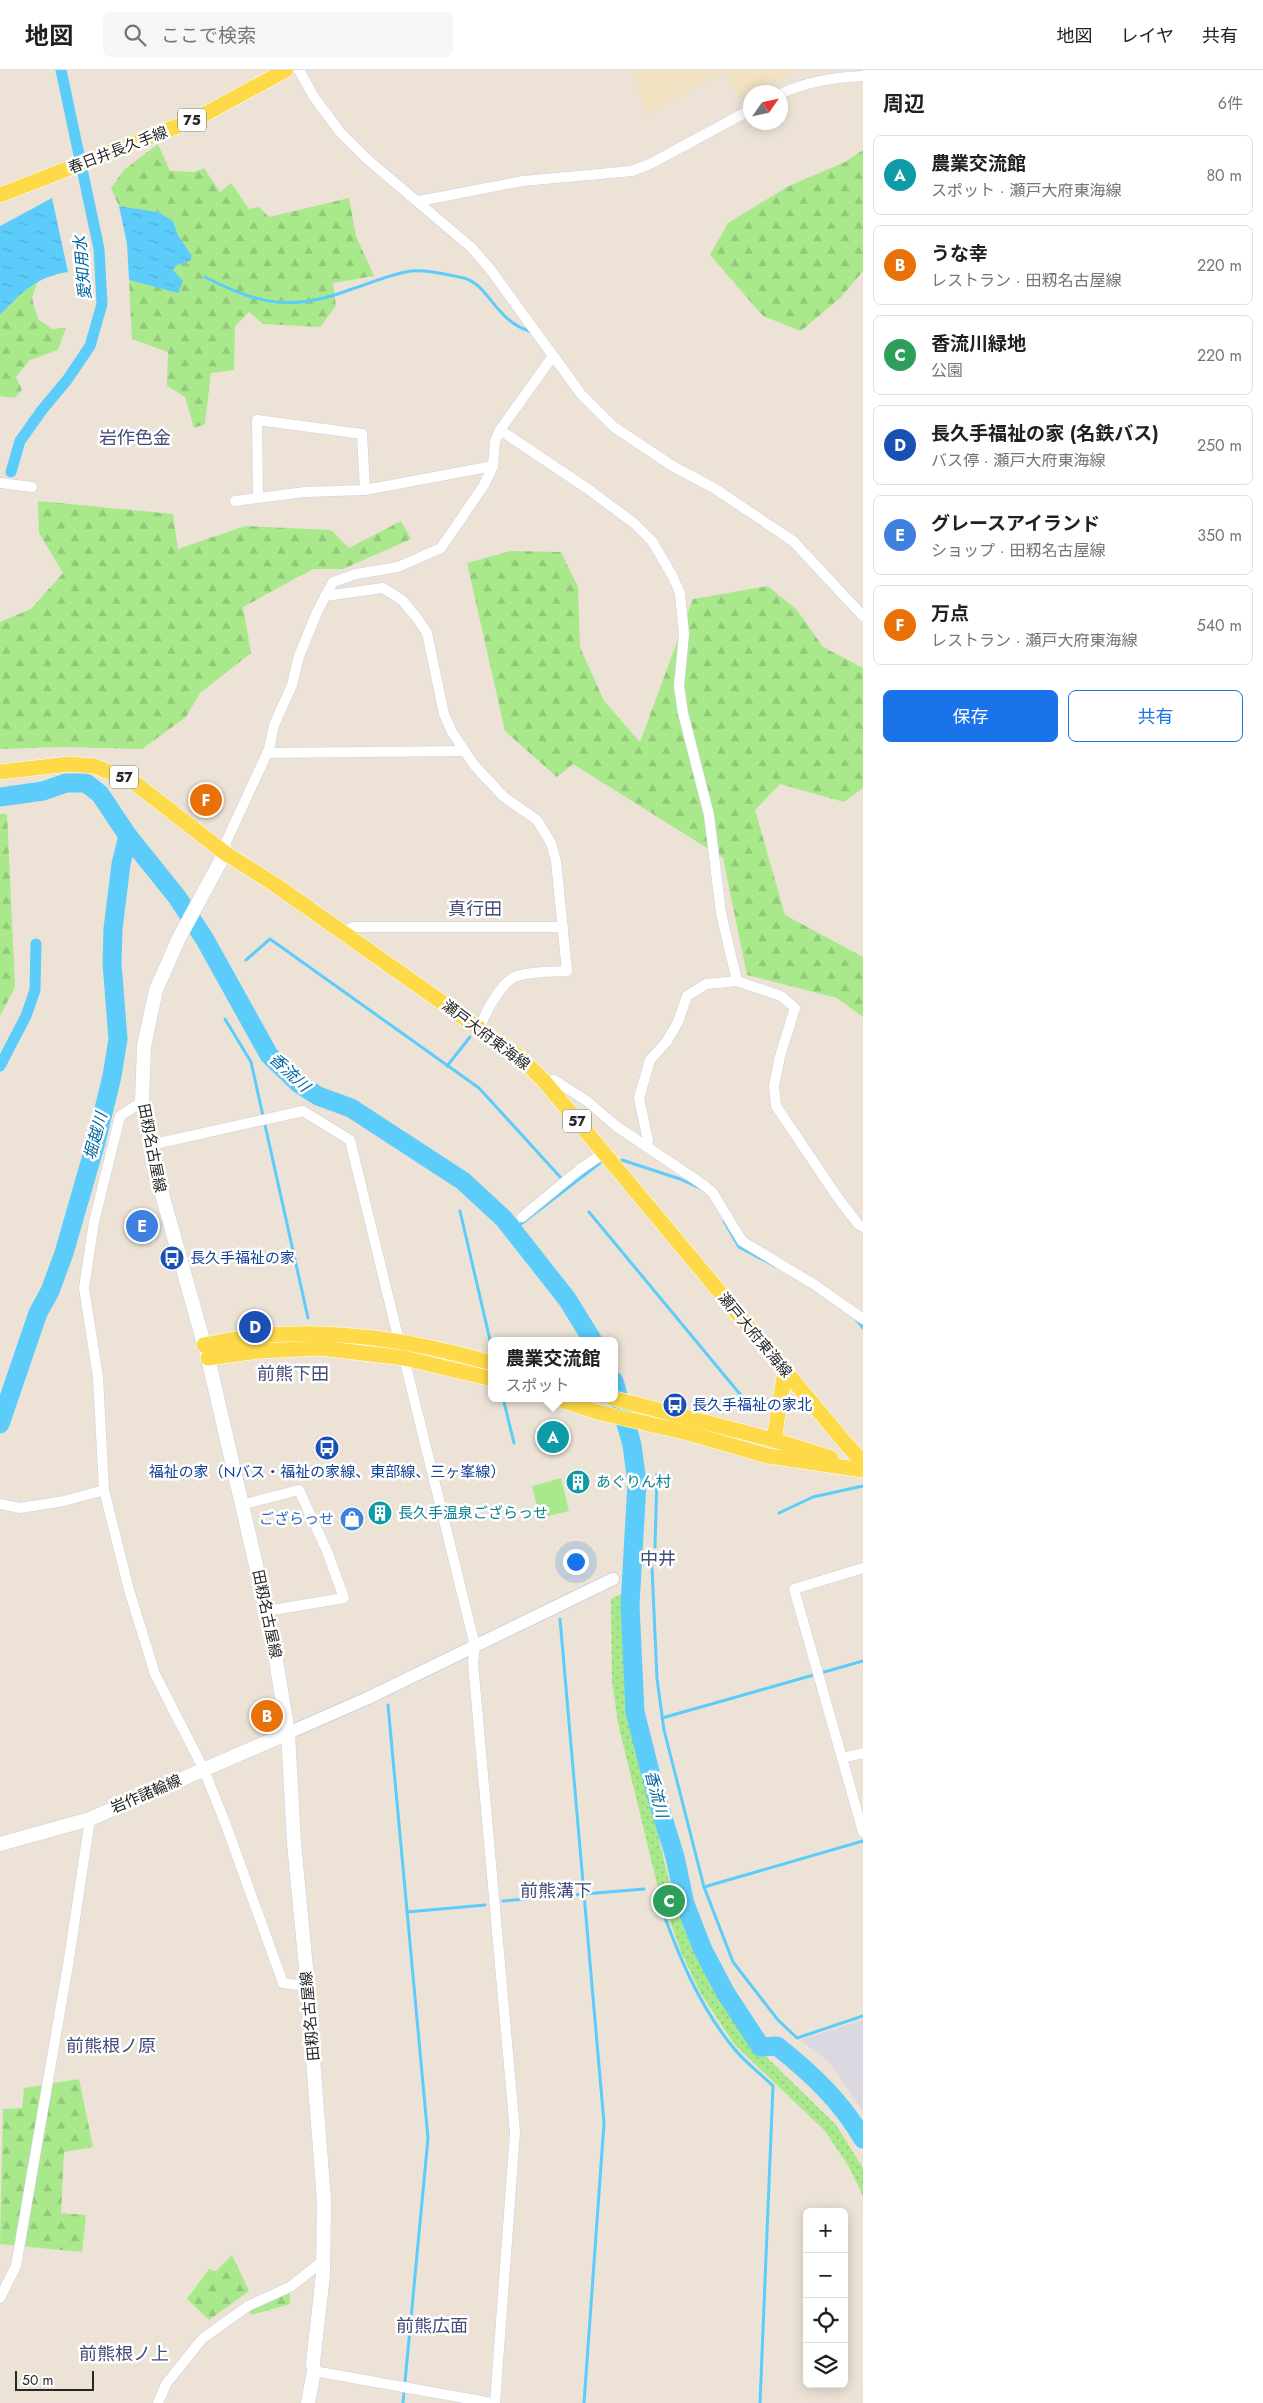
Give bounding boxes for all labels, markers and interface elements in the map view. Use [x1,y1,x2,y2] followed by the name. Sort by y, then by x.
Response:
[103,12,453,57] search box
[25,18,73,53] text: 地図
[121,21,149,49] icon: search
[161,22,256,49] text: ここで検索
[1057,23,1093,49] text: 地図
[1121,23,1174,49] text: レイヤ
[1202,23,1238,49] text: 共有
[743,85,788,130] north arrow
[883,89,925,119] text: 周辺
[1218,92,1243,115] text: 6件
[178,108,206,132] road number: 75
[65,121,171,179] street label: 春日井長久手線
[931,150,1026,177] text: 農業交流館
[894,164,906,187] text: A
[1206,164,1242,187] text: 80 m
[931,179,1121,202] text: スポット · 瀬戸大府東海線
[68,233,97,301] water label: 愛知用水
[931,240,988,267] text: うな幸
[895,254,905,277] text: B
[1197,254,1242,277] text: 220 m
[931,269,1121,292] text: レストラン · 田籾名古屋線
[931,330,1026,357] text: 香流川緑地
[894,344,906,367] text: C
[1197,344,1242,367] text: 220 m
[931,359,963,382] text: 公園
[931,420,1159,447] text: 長久手福祉の家 (名鉄バス)
[99,425,171,451] district label: 岩作色金
[894,434,906,457] text: D
[1197,434,1242,457] text: 250 m
[931,449,1105,472] text: バス停 · 瀬戸大府東海線
[931,510,1100,537] text: グレースアイランド
[895,524,905,547] text: E
[1197,524,1242,547] text: 350 m
[931,539,1105,562] text: ショップ · 田籾名古屋線
[931,600,969,627] text: 万点
[896,614,904,637] text: F
[1197,614,1242,637] text: 540 m
[931,629,1137,652] text: レストラン · 瀬戸大府東海線
[883,690,1058,742] button: 保存
[1068,690,1243,742] button: 共有
[110,766,138,789] road number: 57
[190,781,222,819] pin: F
[448,896,502,922] district label: 真行田
[437,995,535,1075] street label: 瀬戸大府東海線
[264,1048,317,1099] water label: 香流川
[133,1102,171,1194] street label: 田籾名古屋線
[78,1108,113,1162] water label: 堀越川
[563,1110,591,1132] road number: 57
[126,1207,158,1245] pin: E
[159,1245,185,1271] bus stop icon: 長久手福祉の家
[190,1247,295,1269] place label: 長久手福祉の家
[713,1288,797,1382] street label: 瀬戸大府東海線
[239,1308,271,1346] pin: D
[488,1337,618,1402] popup
[505,1345,601,1372] text: 農業交流館
[257,1361,329,1387] district label: 前熊下田
[505,1374,570,1397] text: スポット
[662,1392,688,1418] bus stop icon: 長久手福祉の家北
[692,1394,812,1416] place label: 長久手福祉の家北
[537,1418,569,1456] pin: A
[314,1435,340,1461] bus stop icon: 福祉の家（Nバス・福祉の家線、東部線、三ヶ峯線）
[149,1461,505,1483] place label: 福祉の家（Nバス・福祉の家線、東部線、三ヶ峯線）
[565,1469,591,1495] building icon: あぐりん村
[596,1471,671,1493] place label: あぐりん村
[367,1500,393,1526] building icon: 長久手温泉ござらっせ
[398,1502,548,1524] place label: 長久手温泉ござらっせ
[339,1506,365,1532] shop icon: ござらっせ
[259,1508,334,1530] place label: ござらっせ
[640,1546,676,1572] district label: 中井
[563,1549,589,1575] your location
[247,1568,287,1660] street label: 田籾名古屋線
[251,1697,283,1735] pin: B
[639,1768,674,1822] water label: 香流川
[107,1769,185,1819] street label: 岩作諸輪線
[520,1878,592,1904] district label: 前熊溝下
[653,1882,685,1920] pin: C
[295,1970,325,2062] street label: 田籾名古屋線
[66,2033,156,2059] district label: 前熊根ノ原
[803,2208,848,2388] map controls
[803,2208,848,2253] button: +
[803,2253,848,2298] button: −
[803,2298,848,2343] button: locate
[396,2313,468,2339] district label: 前熊広面
[79,2341,169,2367] district label: 前熊根ノ上
[803,2343,848,2388] button: layers
[15,2368,94,2391] scale bar
[22,2370,53,2390] text: 50 m

